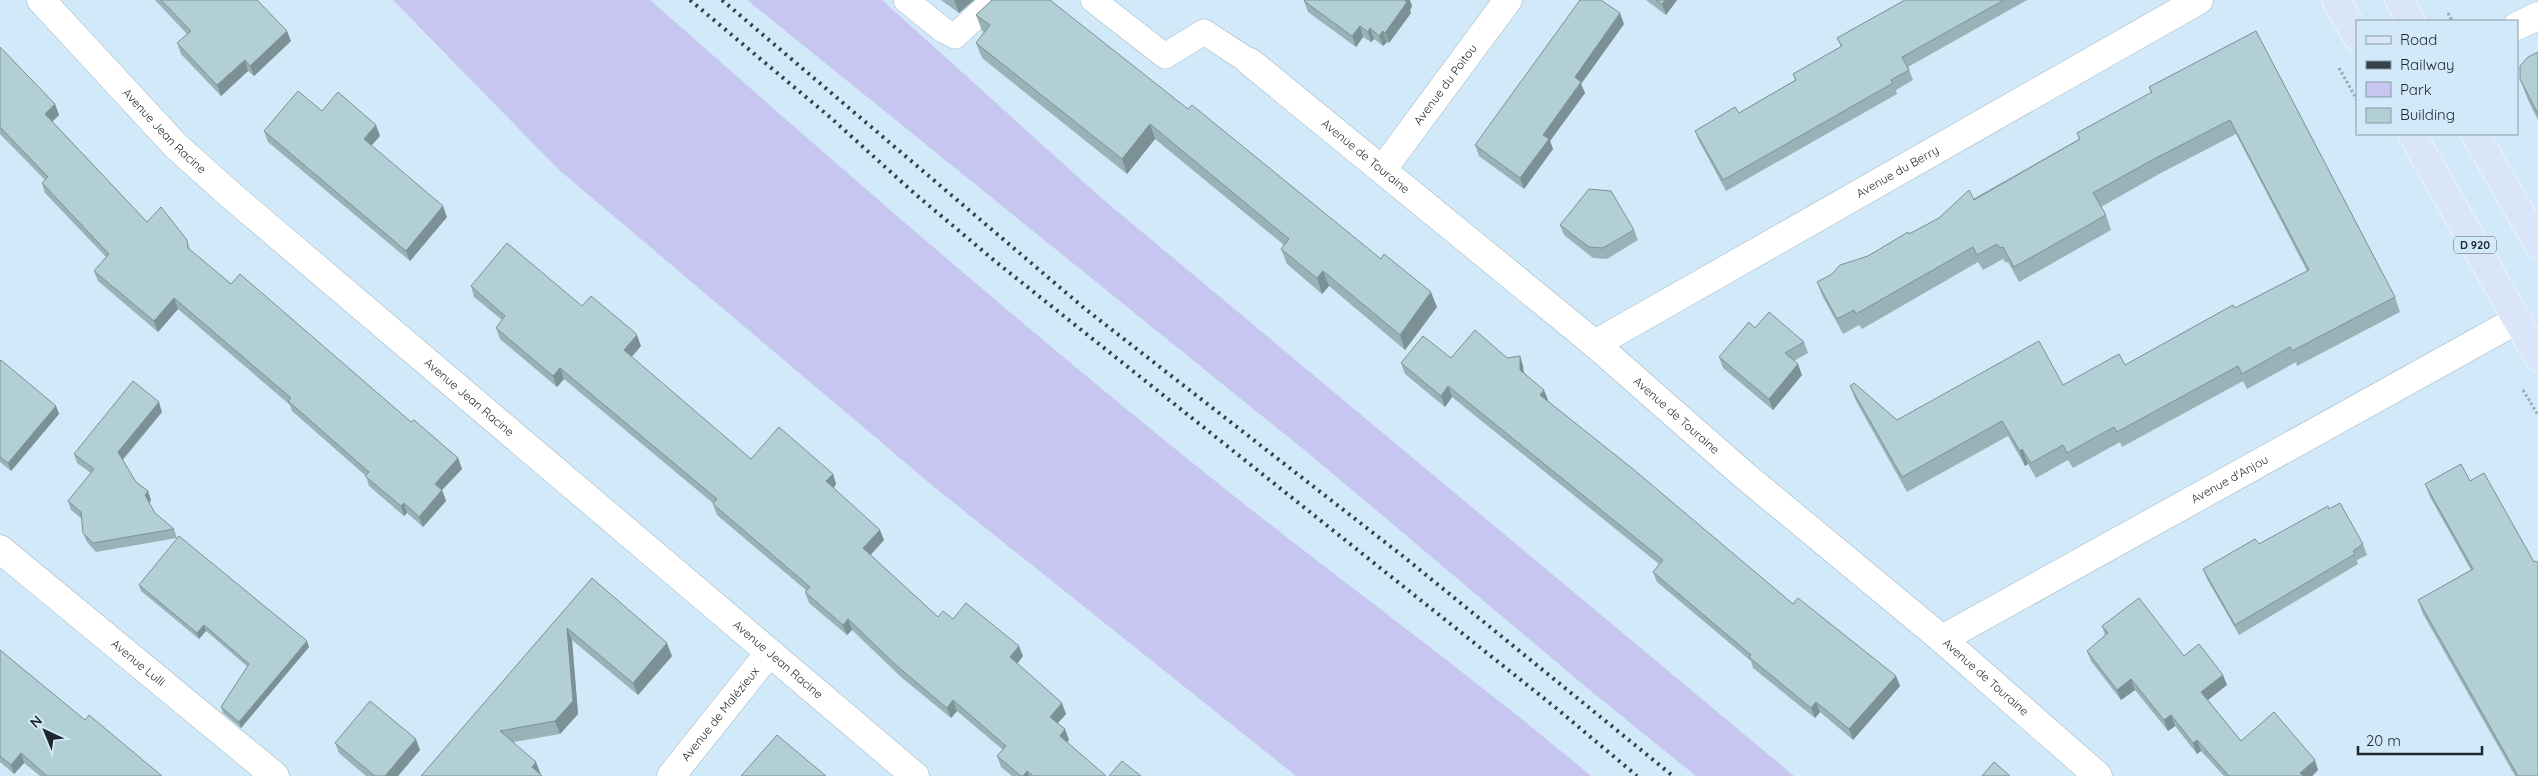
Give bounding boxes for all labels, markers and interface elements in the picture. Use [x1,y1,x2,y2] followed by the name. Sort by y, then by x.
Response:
[2356,20,2518,135] legend
[2400,30,2437,49] text: Road
[1410,41,1480,128] street label: Avenue du Poitou
[2400,55,2455,74] text: Railway
[2400,80,2432,99] text: Park
[120,85,210,177] street label: Avenue Jean Racine
[2400,105,2455,124] text: Building
[1318,115,1413,197] street label: Avenue de Touraine
[1853,142,1941,201] street label: Avenue du Berry
[2454,236,2496,254] road number: D 920
[421,355,518,440] street label: Avenue Jean Racine
[1631,373,1723,457] street label: Avenue de Touraine
[2188,452,2271,506] street label: Avenue d'Anjou
[730,617,826,702] street label: Avenue Jean Racine
[1940,635,2032,719] street label: Avenue de Touraine
[108,636,168,689] street label: Avenue Lulli
[678,664,762,764] street label: Avenue de Malézieux
[20,706,70,756] north arrow
[26,712,46,732] text: N
[2358,724,2482,756] scale bar
[2366,731,2401,750] text: 20 m

